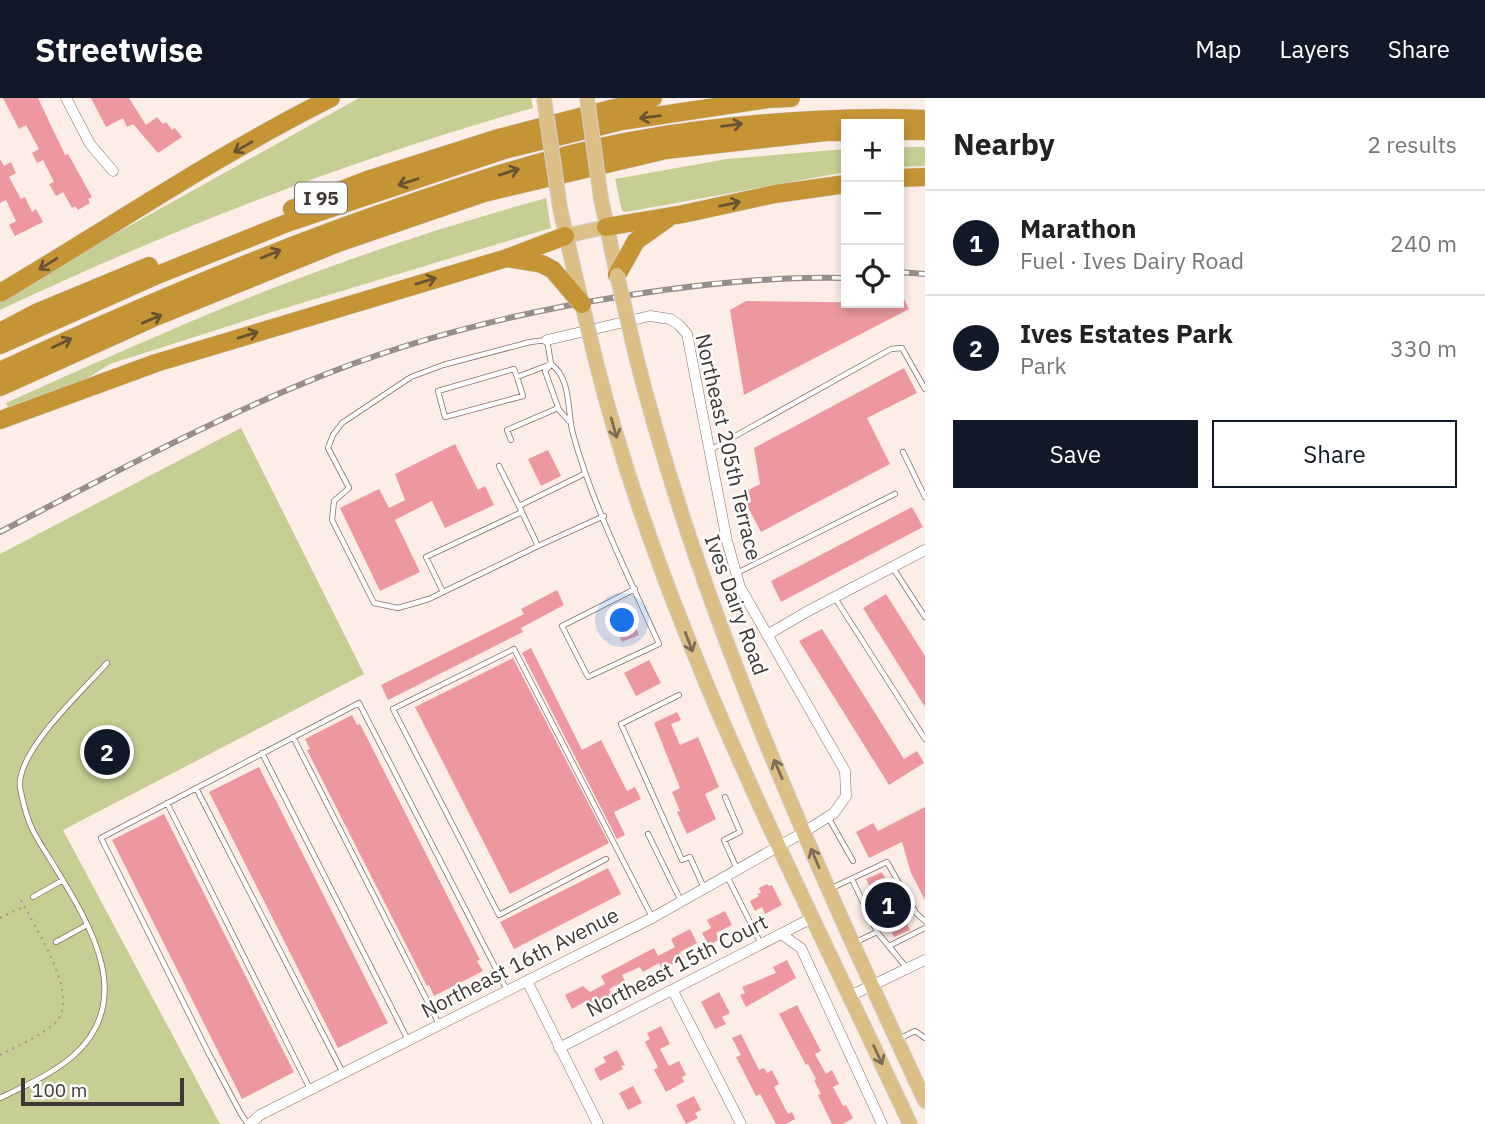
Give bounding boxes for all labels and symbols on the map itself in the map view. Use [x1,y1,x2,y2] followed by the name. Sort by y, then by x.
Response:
[640,111,662,124] one-way arrow
[720,119,743,132] one-way arrow
[233,140,253,154] one-way arrow
[498,164,520,177] one-way arrow
[397,177,419,189] one-way arrow
[295,183,347,214] road number: I 95
[718,196,741,210] one-way arrow
[260,247,282,260] one-way arrow
[38,258,58,272] one-way arrow
[415,274,437,287] one-way arrow
[140,312,162,325] one-way arrow
[237,327,259,340] one-way arrow
[689,331,769,563] street label: Northeast 205th Terrace
[51,335,72,349] one-way arrow
[608,417,621,439] one-way arrow
[699,531,775,679] street label: Ives Dairy Road
[605,603,639,637] your location
[684,631,697,653] one-way arrow
[84,726,130,778] pin: 2
[771,759,784,781] one-way arrow
[808,847,821,869] one-way arrow
[865,879,911,931] pin: 1
[416,900,623,1024] street label: Northeast 16th Avenue
[581,907,772,1023] street label: Northeast 15th Court
[872,1044,885,1066] one-way arrow
[21,1075,184,1107] scale bar

